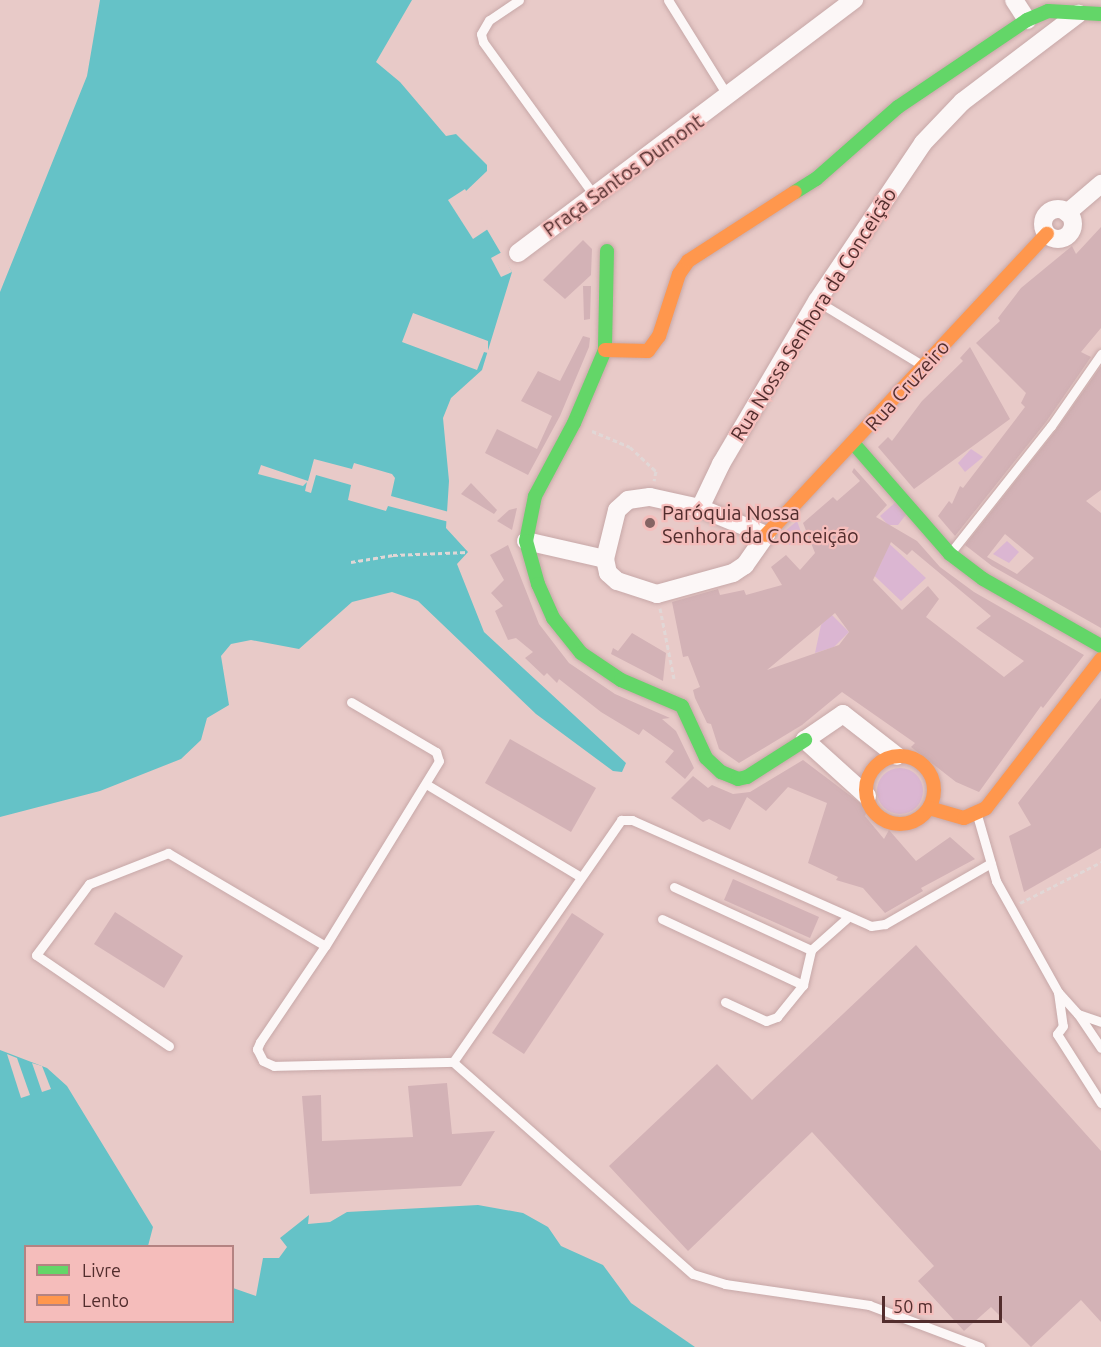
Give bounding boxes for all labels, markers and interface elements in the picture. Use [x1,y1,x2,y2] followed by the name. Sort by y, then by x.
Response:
[538,109,708,241] street label: Praça Santos Dumont
[725,183,901,445] street label: Rua Nossa Senhora da Conceição
[860,335,954,435] street label: Rua Cruzeiro
[662,500,859,547] place label: Paróquia Nossa Senhora da Conceição
[643,516,657,530] marker: Paróquia Nossa Senhora da Conceição
[24,1245,234,1323] legend
[82,1260,121,1280] text: Livre
[885,1284,1005,1322] scale bar
[82,1290,129,1310] text: Lento
[893,1296,933,1316] text: 50 m

